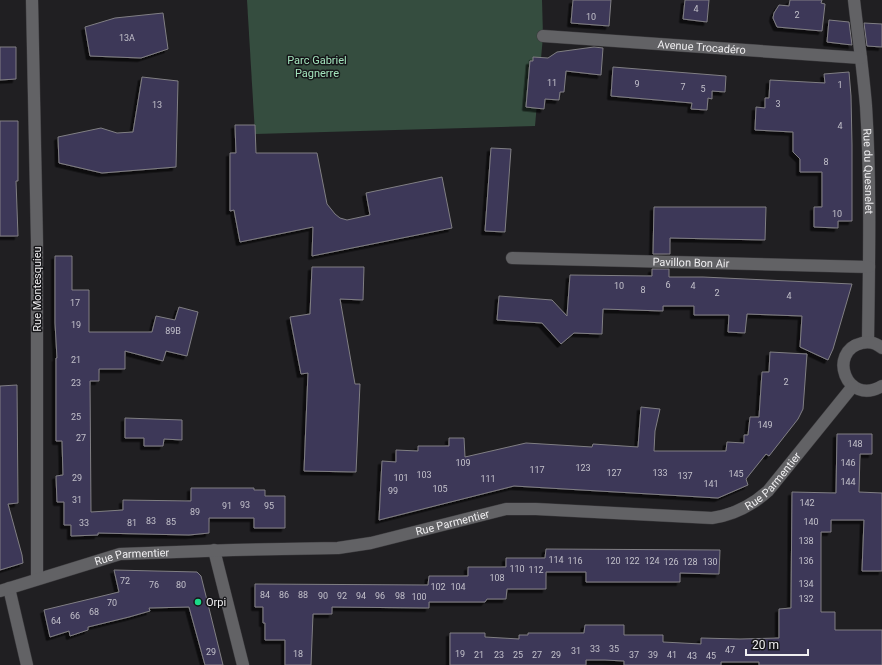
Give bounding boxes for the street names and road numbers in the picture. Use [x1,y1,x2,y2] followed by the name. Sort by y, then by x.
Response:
[657,37,746,57] street label: Avenue Trocadéro
[861,128,876,215] street label: Rue du Quesnelet
[31,246,44,332] street label: Rue Montesquieu
[652,255,730,270] street label: Pavillon Bon Air
[742,449,804,513] street label: Rue Parmentier
[414,507,491,538] street label: Rue Parmentier
[93,546,170,568] street label: Rue Parmentier

